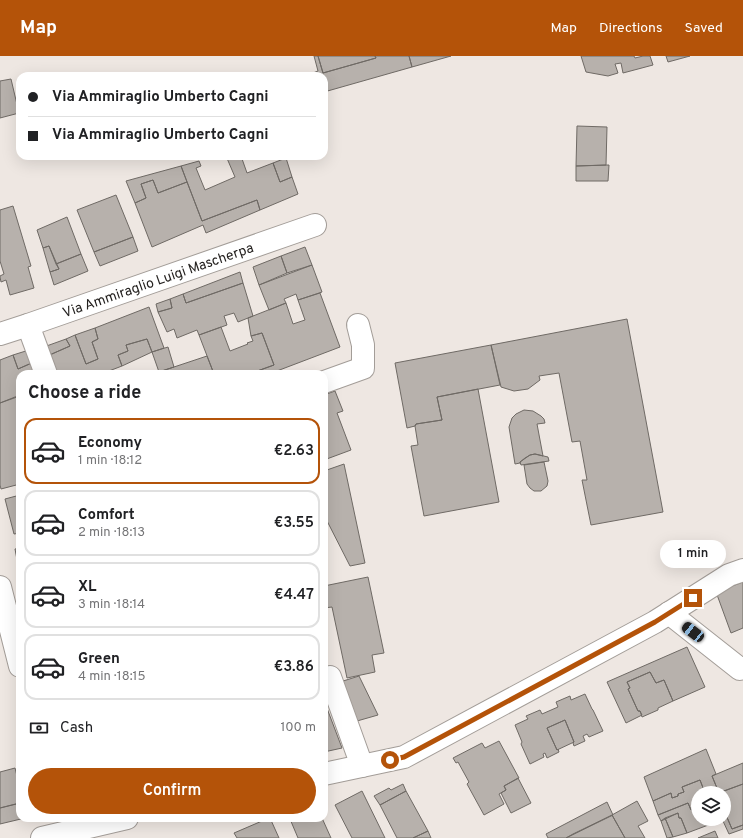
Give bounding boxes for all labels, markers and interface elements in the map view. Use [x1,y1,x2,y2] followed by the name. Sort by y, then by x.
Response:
[20,16,57,40] text: Map
[551,20,577,37] text: Map
[599,20,663,37] text: Directions
[685,20,723,37] text: Saved
[52,88,269,107] text: Via Ammiraglio Umberto Cagni
[52,126,269,145] text: Via Ammiraglio Umberto Cagni
[61,240,256,322] street label: Via Ammiraglio Luigi Mascherpa
[28,382,141,405] text: Choose a ride
[30,433,66,469] icon: car
[78,434,142,453] text: Economy
[274,442,314,461] text: €2.63
[78,453,142,469] text: 1 min · 18:12
[30,505,66,541] icon: car
[78,506,135,525] text: Comfort
[274,514,314,533] text: €3.55
[78,525,145,541] text: 2 min · 18:13
[660,540,726,568] callout: 1 min
[678,546,708,562] text: 1 min
[30,577,66,613] icon: car
[78,578,96,597] text: XL
[274,586,314,605] text: €4.47
[684,589,702,607] route end
[78,597,145,613] text: 3 min · 18:14
[680,620,706,644] car
[30,649,66,685] icon: car
[78,650,120,669] text: Green
[274,658,314,677] text: €3.86
[78,669,146,685] text: 4 min · 18:15
[28,717,50,739] icon: cash
[60,719,93,738] text: Cash
[280,720,316,736] text: 100 m
[381,751,399,769] route start
[28,768,316,814] button: Confirm
[691,786,731,826] map controls
[691,786,731,826] button: layers

